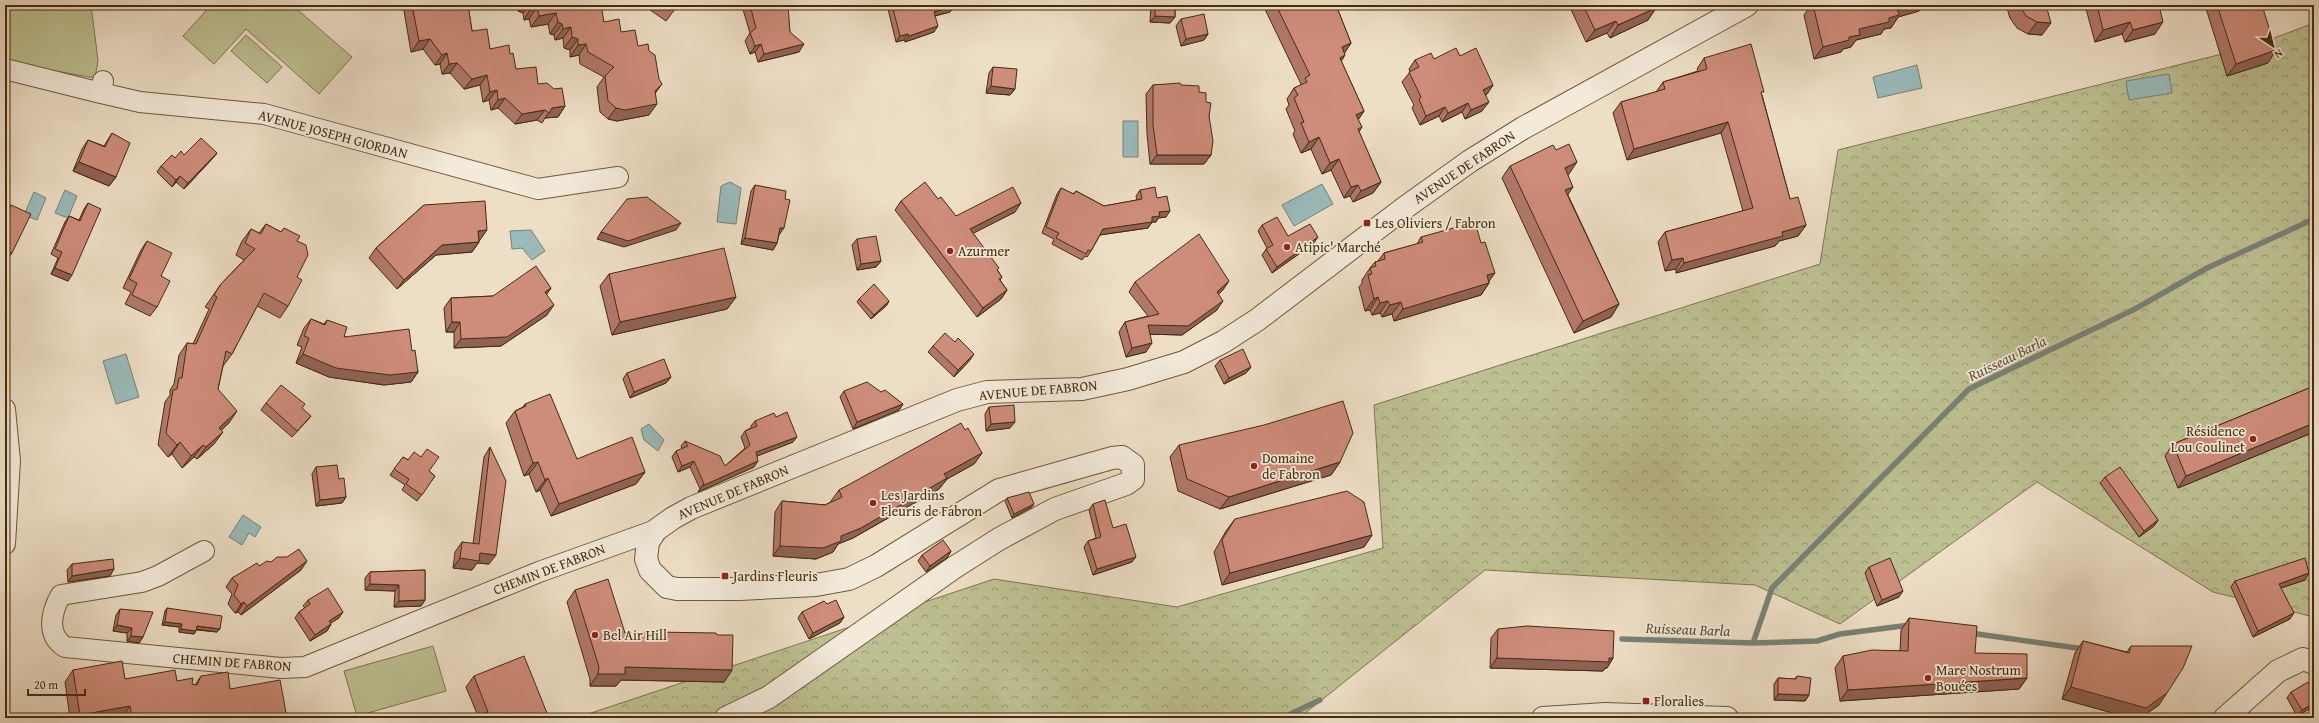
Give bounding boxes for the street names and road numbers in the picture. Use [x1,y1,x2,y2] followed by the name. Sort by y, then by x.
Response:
[256,104,410,164] street label: AVENUE JOSEPH GIORDAN
[1409,125,1519,209] street label: AVENUE DE FABRON
[978,375,1098,405] street label: AVENUE DE FABRON
[674,460,792,524] street label: AVENUE DE FABRON
[490,538,608,600] street label: CHEMIN DE FABRON
[172,648,292,676] street label: CHEMIN DE FABRON

